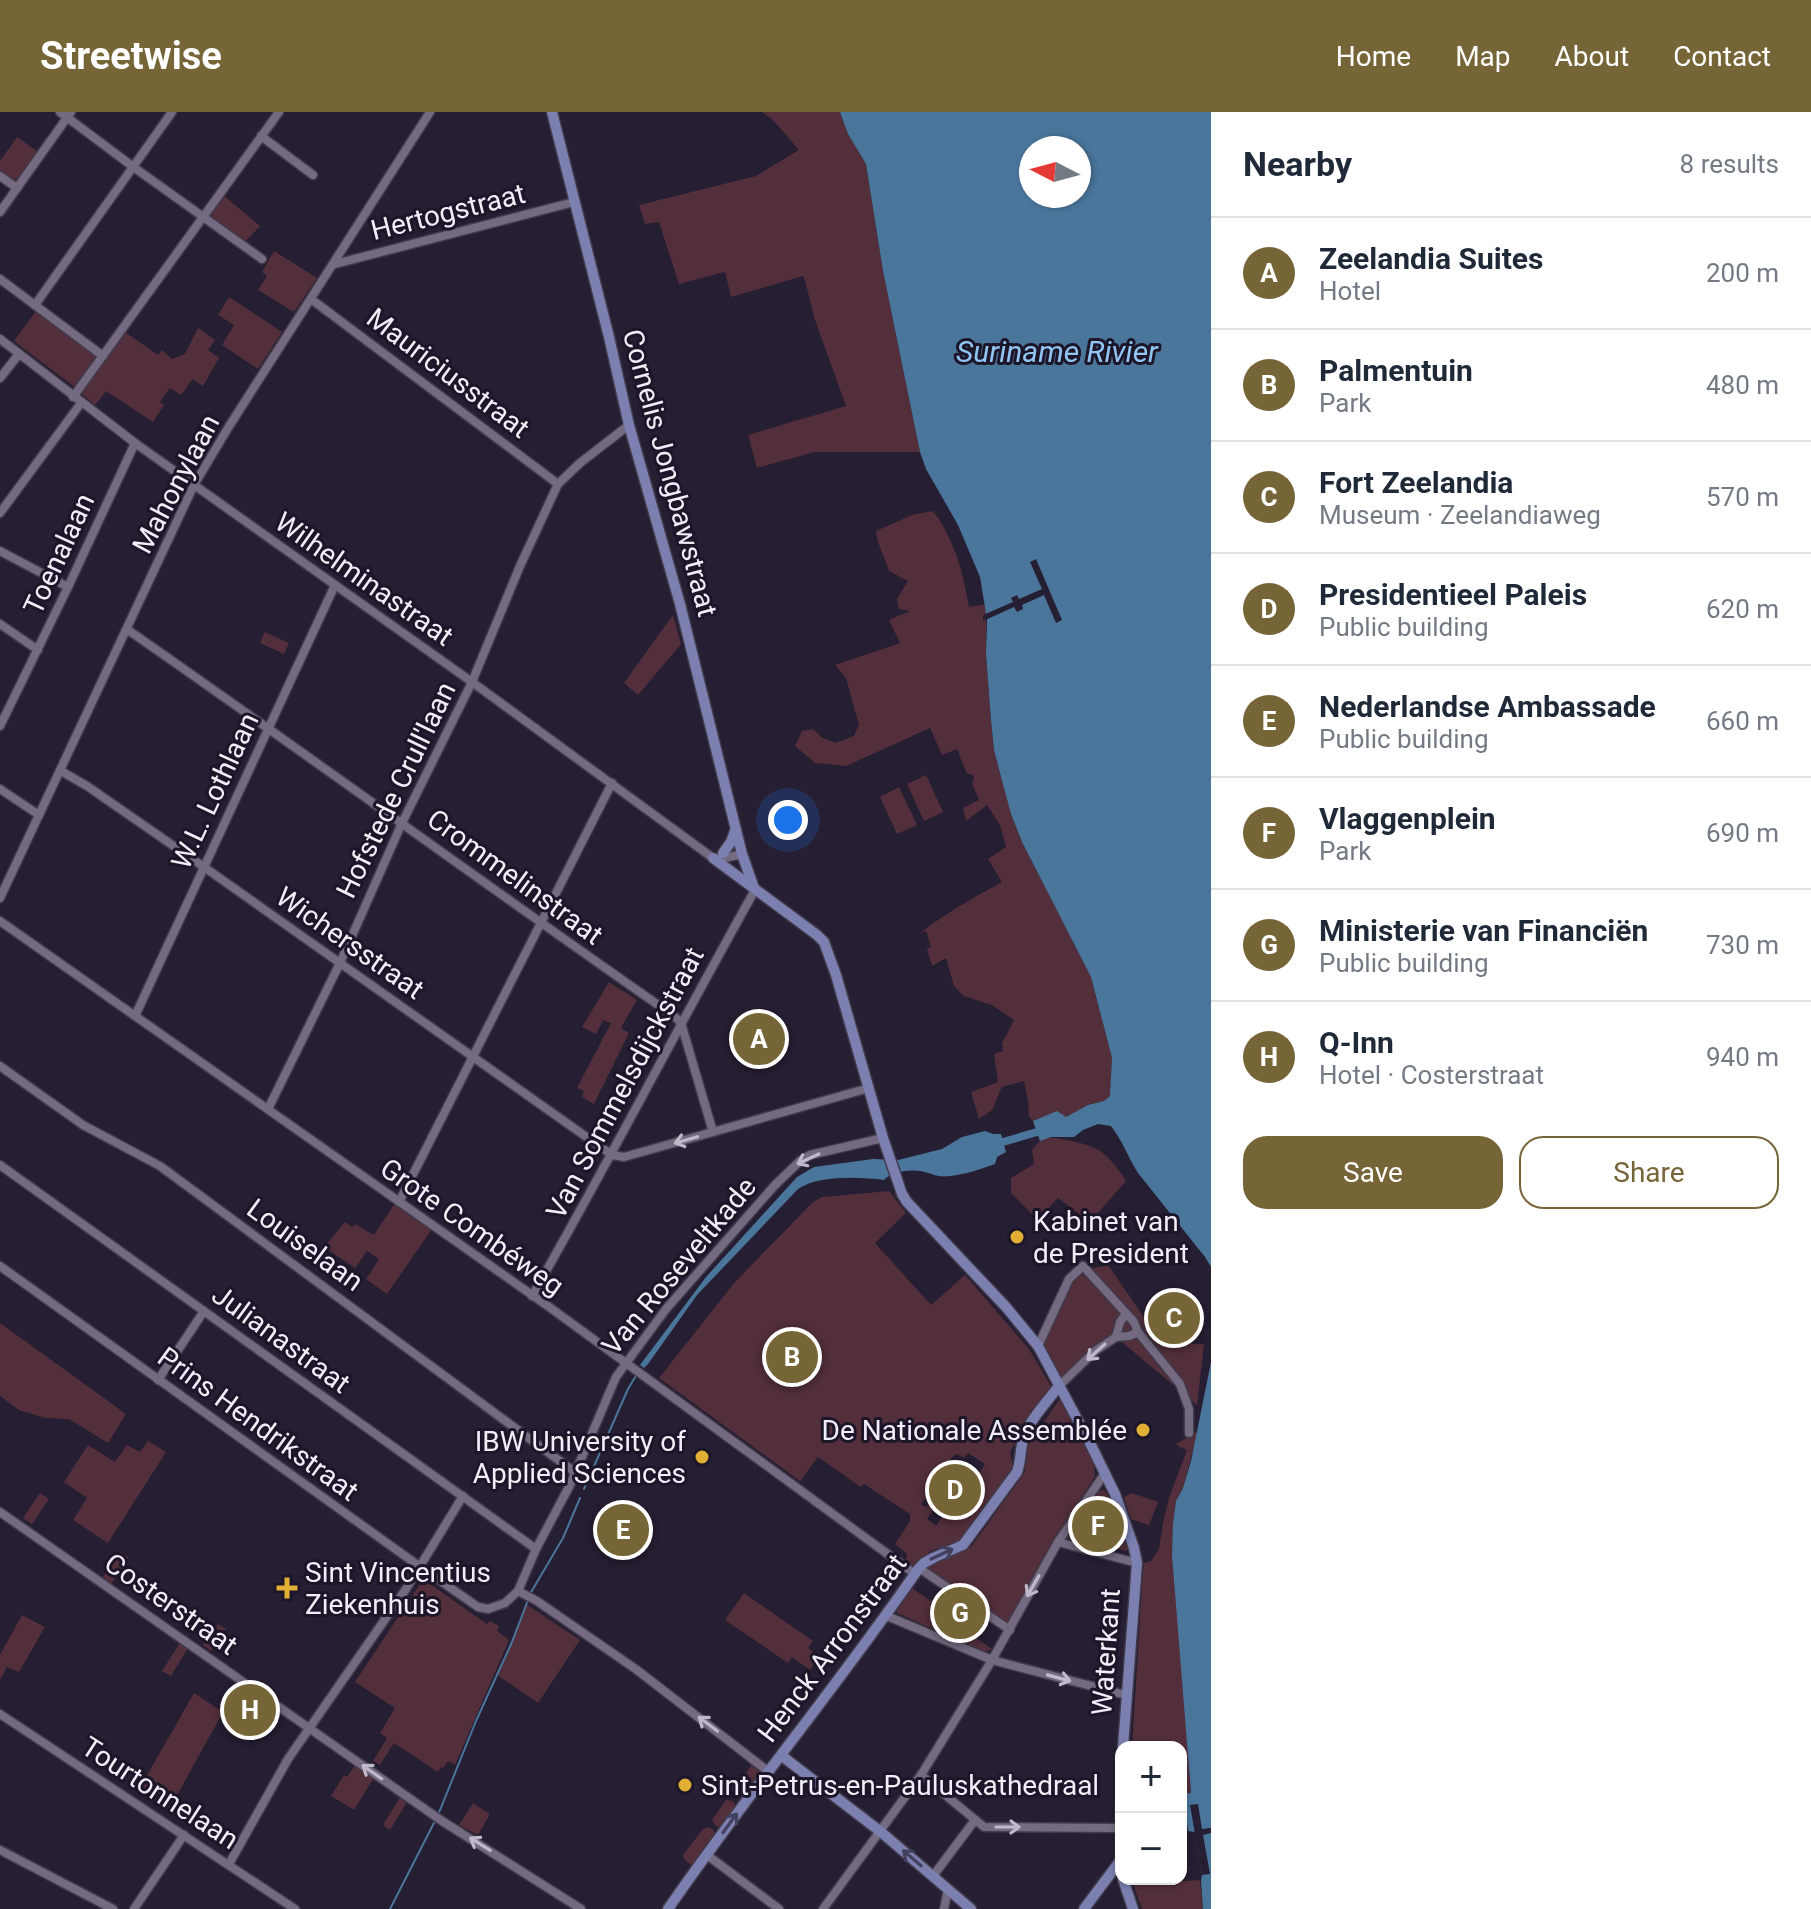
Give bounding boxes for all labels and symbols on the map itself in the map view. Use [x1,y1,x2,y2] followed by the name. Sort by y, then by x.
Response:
[1019,136,1091,208] north arrow
[367,177,529,247] street label: Hertogstraat
[360,301,536,445] street label: Mauriciusstraat
[616,326,724,620] street label: Cornelis Jongbawstraat
[956,334,1159,369] water label: Suriname Rivier
[126,409,226,559] street label: Mahonylaan
[17,488,101,620] street label: Toenalaan
[269,505,459,653] street label: Wilhelminastraat
[329,677,463,903] street label: Hofstede Crull'laan
[164,708,266,874] street label: W.L. Lothlaan
[768,800,808,840] your location
[421,802,609,952] street label: Crommelinstraat
[270,880,430,1006] street label: Wichersstraat
[539,942,711,1224] street label: Van Sommelsdijckstraat
[733,1009,785,1069] pin: A
[673,1133,699,1148] one-way arrow
[374,1151,570,1303] street label: Grote Combéweg
[797,1152,821,1167] one-way arrow
[595,1171,763,1361] street label: Van Roseveltkade
[241,1192,369,1298] street label: Louiselaan
[1033,1205,1189,1270] place label: Kabinet van de President
[1008,1228,1026,1246] marker: Kabinet van de President
[206,1278,356,1400] street label: Julianastraat
[1148,1288,1200,1348] pin: C
[766,1327,818,1387] pin: B
[151,1340,365,1508] street label: Prins Hendrikstraat
[1086,1342,1106,1361] one-way arrow
[822,1414,1127,1447] place label: De Nationale Assemblée
[1134,1421,1152,1439] marker: De Nationale Assemblée
[473,1425,686,1490] place label: IBW University of Applied Sciences
[693,1448,711,1466] marker: IBW University of Applied Sciences
[929,1460,981,1520] pin: D
[1072,1496,1124,1556] pin: F
[597,1500,649,1560] pin: E
[98,1546,244,1662] street label: Costerstraat
[929,1546,953,1561] one-way arrow
[751,1548,913,1748] street label: Henck Arronstraat
[305,1556,491,1621] place label: Sint Vincentius Ziekenhuis
[1025,1574,1041,1597] one-way arrow
[276,1577,298,1599] marker: Sint Vincentius Ziekenhuis
[934,1583,986,1643] pin: G
[1085,1587,1127,1717] street label: Waterkant
[1046,1671,1072,1686] one-way arrow
[224,1680,276,1740] pin: H
[698,1715,719,1732] one-way arrow
[75,1730,245,1856] street label: Tourtonnelaan
[362,1764,384,1780] one-way arrow
[701,1769,1099,1802] place label: Sint-Petrus-en-Pauluskathedraal
[676,1776,694,1794] marker: Sint-Petrus-en-Pauluskathedraal
[722,1813,739,1834] one-way arrow
[994,1819,1021,1835] one-way arrow
[469,1835,492,1851] one-way arrow
[902,1849,923,1867] one-way arrow

